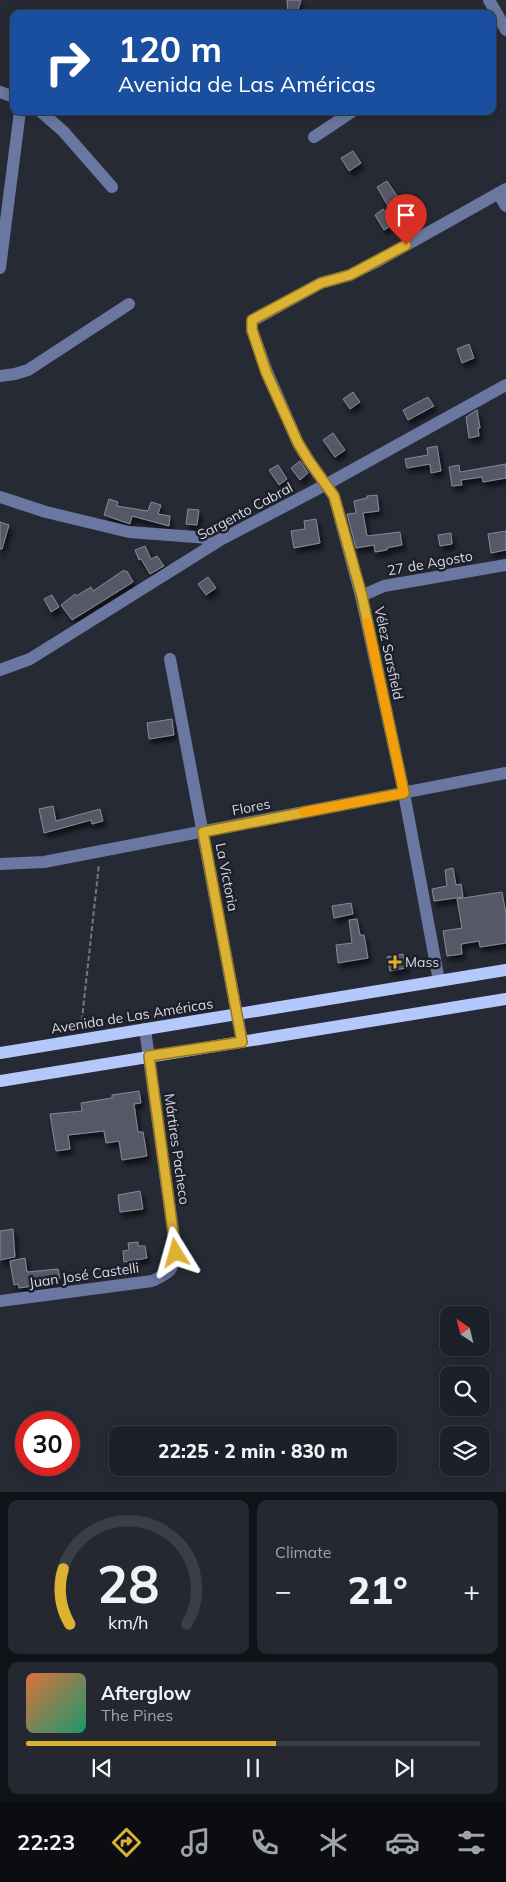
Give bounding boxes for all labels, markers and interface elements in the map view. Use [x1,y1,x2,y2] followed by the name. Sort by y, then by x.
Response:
[118,27,222,71] text: 120 m
[35,30,100,95] icon: right
[118,70,376,98] text: Avenida de Las Américas
[385,194,427,245] pin
[392,201,420,229] icon: arrive
[194,478,296,544] street label: Sargento Cabral
[386,547,474,579] street label: 27 de Agosto
[370,605,408,701] street label: Vélez Sarsfield
[230,794,272,820] street label: Flores
[212,841,242,913] street label: La Victoria
[405,953,439,971] place label: Mass
[389,956,401,968] marker: Mass
[50,994,214,1038] street label: Avenida de Las Américas
[160,1092,194,1206] street label: Mártires Pacheco
[149,1226,201,1278] position arrow
[28,1258,140,1292] street label: Juan José Castelli
[440,1306,490,1356] north arrow
[440,1306,490,1476] map controls
[440,1366,490,1416] button: search
[15,1411,80,1476] speed limit sign: 30
[440,1426,490,1476] button: layers
[158,1439,348,1463] text: 22:25 · 2 min · 830 m
[275,1542,331,1562] text: Climate
[97,1551,160,1616] text: 28
[347,1566,408,1614] text: 21°
[275,1573,292,1608] text: −
[463,1573,480,1608] text: +
[108,1611,149,1633] text: km/h
[101,1681,191,1705] text: Afterglow
[101,1705,173,1725] text: The Pines
[88,1754,116,1782] icon: previous
[239,1754,267,1782] icon: pause
[390,1754,418,1782] icon: next
[109,1825,144,1860] icon: directions
[178,1825,213,1860] icon: music
[247,1825,282,1860] icon: phone
[316,1825,351,1860] icon: climate
[385,1825,420,1860] icon: car
[454,1825,489,1860] icon: filters
[17,1828,75,1856] text: 22:23

